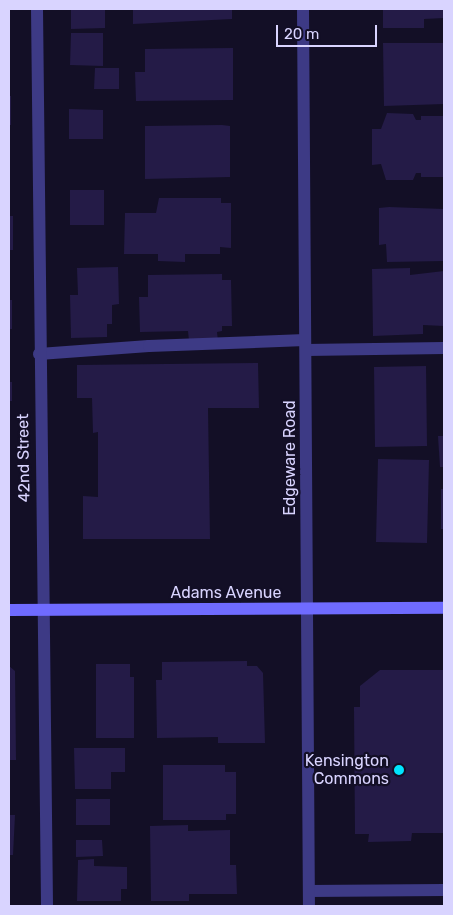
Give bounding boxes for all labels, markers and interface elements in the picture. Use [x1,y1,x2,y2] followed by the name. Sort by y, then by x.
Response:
[278,15,379,47] scale bar
[284,25,319,43] text: 20 m
[280,400,300,516] street label: Edgeware Road
[14,413,34,503] street label: 42nd Street
[170,583,282,603] street label: Adams Avenue
[305,751,389,789] place label: Kensington Commons
[393,764,405,776] marker: Kensington Commons

